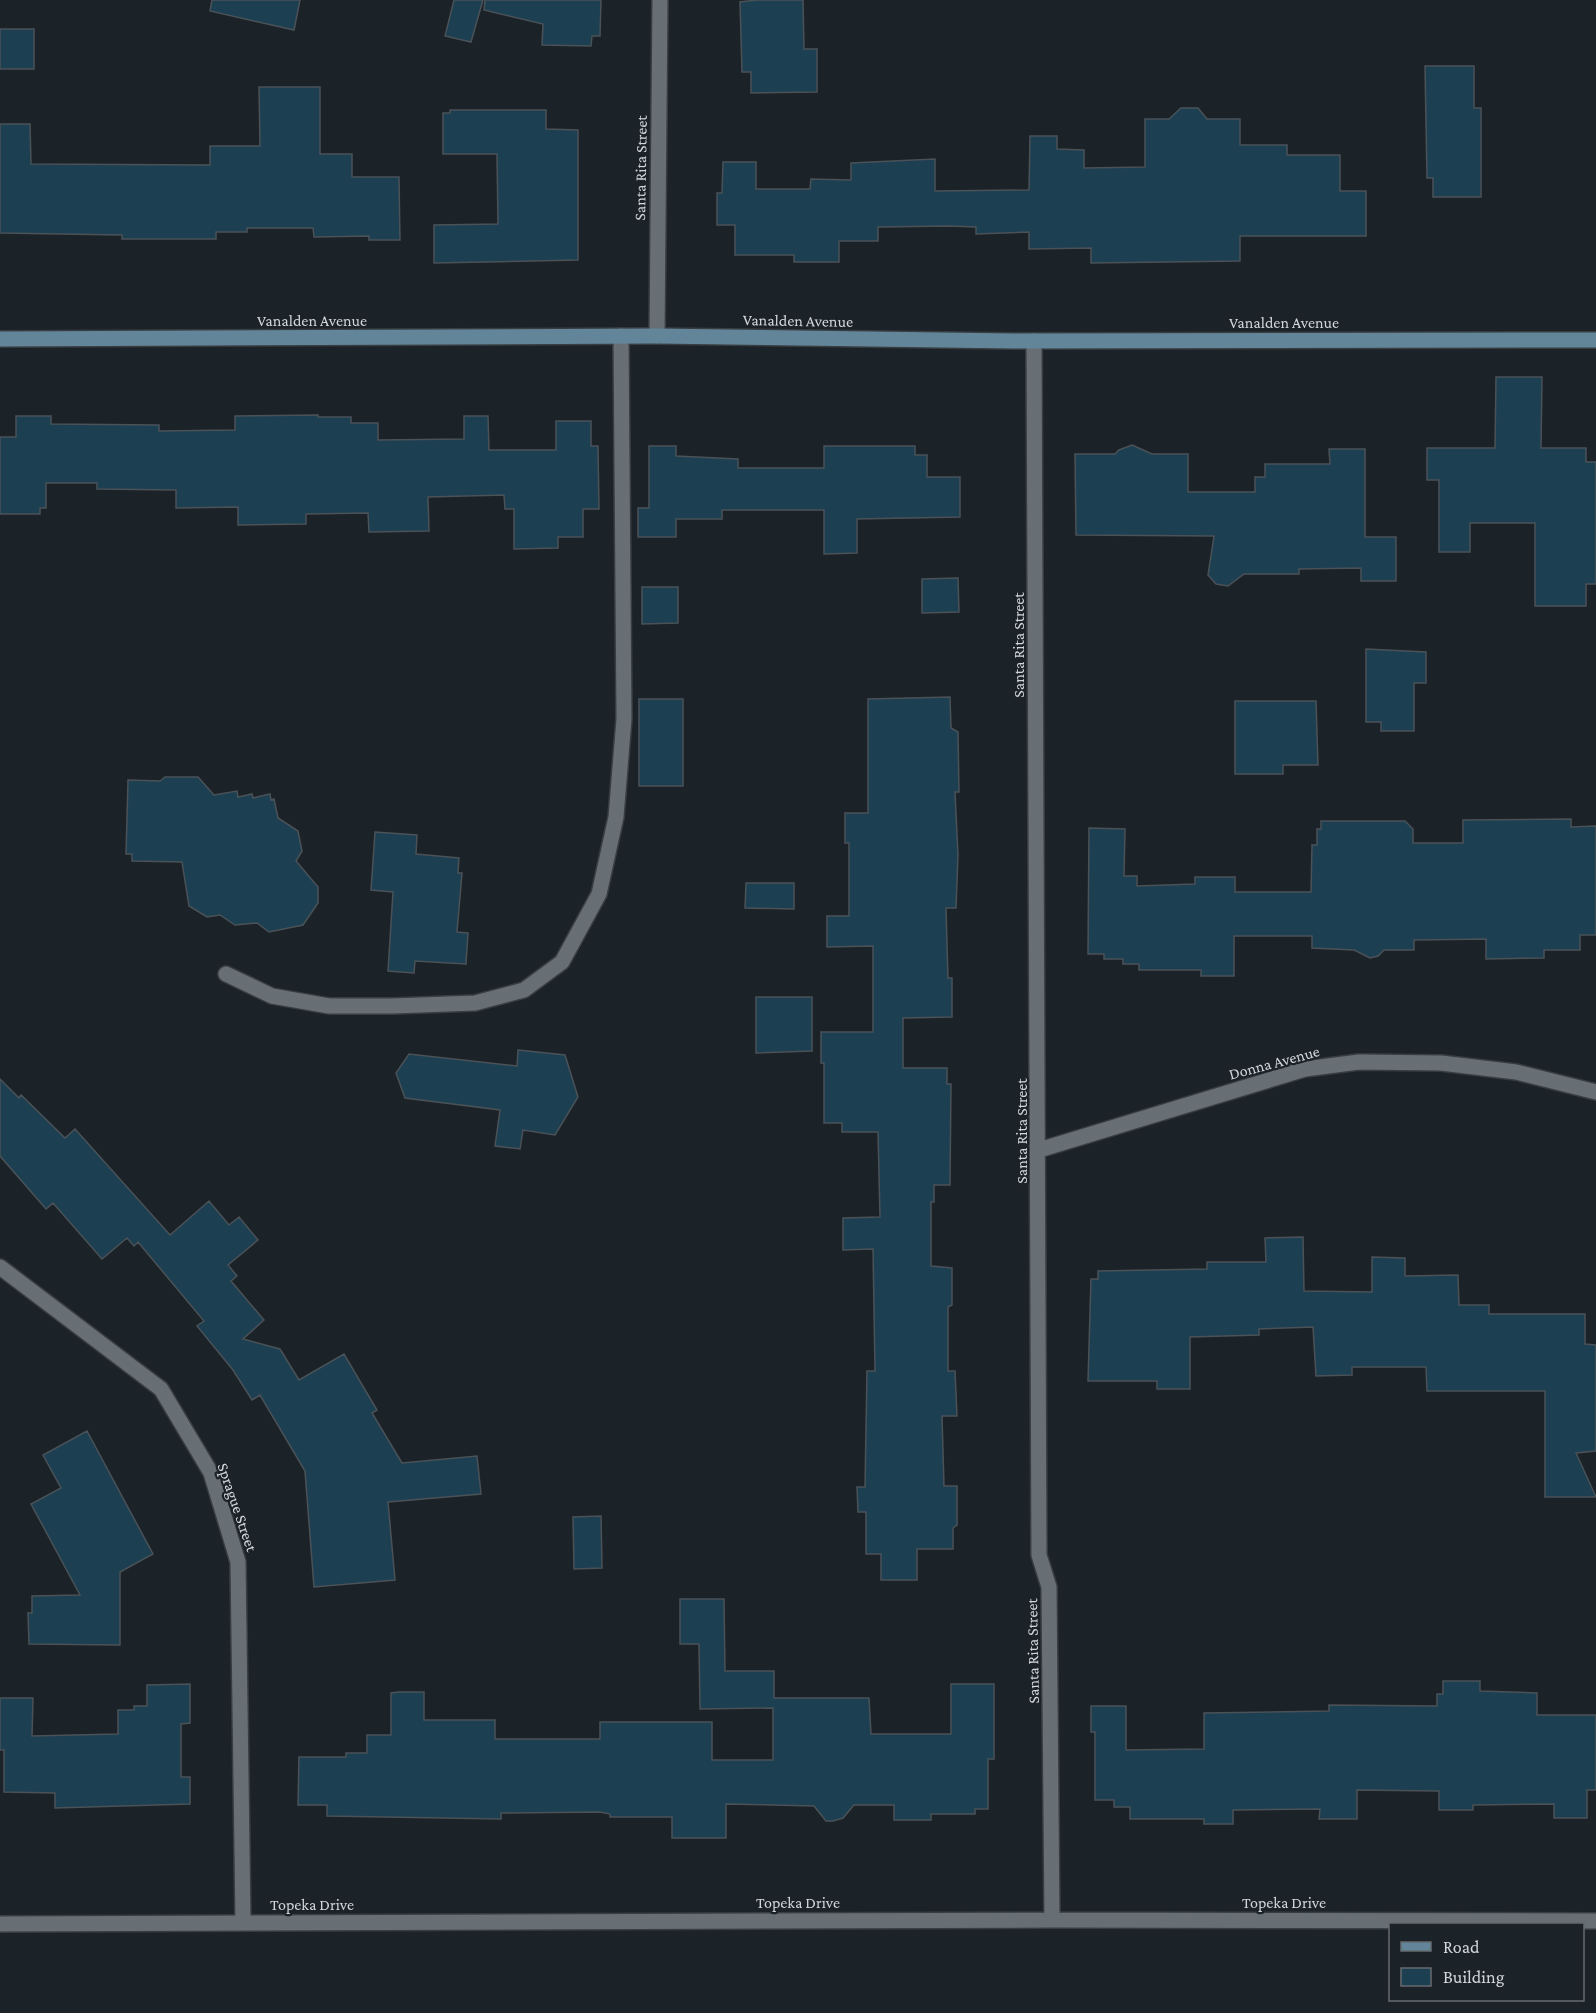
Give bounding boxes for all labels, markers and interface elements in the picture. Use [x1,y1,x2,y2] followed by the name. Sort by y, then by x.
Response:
[631,115,650,221] street label: Santa Rita Street
[743,311,853,330] street label: Vanalden Avenue
[257,312,367,329] street label: Vanalden Avenue
[1229,314,1339,331] street label: Vanalden Avenue
[1010,592,1027,698] street label: Santa Rita Street
[1227,1042,1321,1083] street label: Donna Avenue
[1013,1078,1030,1184] street label: Santa Rita Street
[214,1461,261,1555] street label: Sprague Street
[1023,1598,1042,1704] street label: Santa Rita Street
[756,1894,840,1912] street label: Topeka Drive
[1242,1894,1326,1912] street label: Topeka Drive
[270,1896,354,1914] street label: Topeka Drive
[1389,1923,1584,2001] legend
[1443,1937,1480,1957] text: Road
[1443,1967,1505,1987] text: Building

